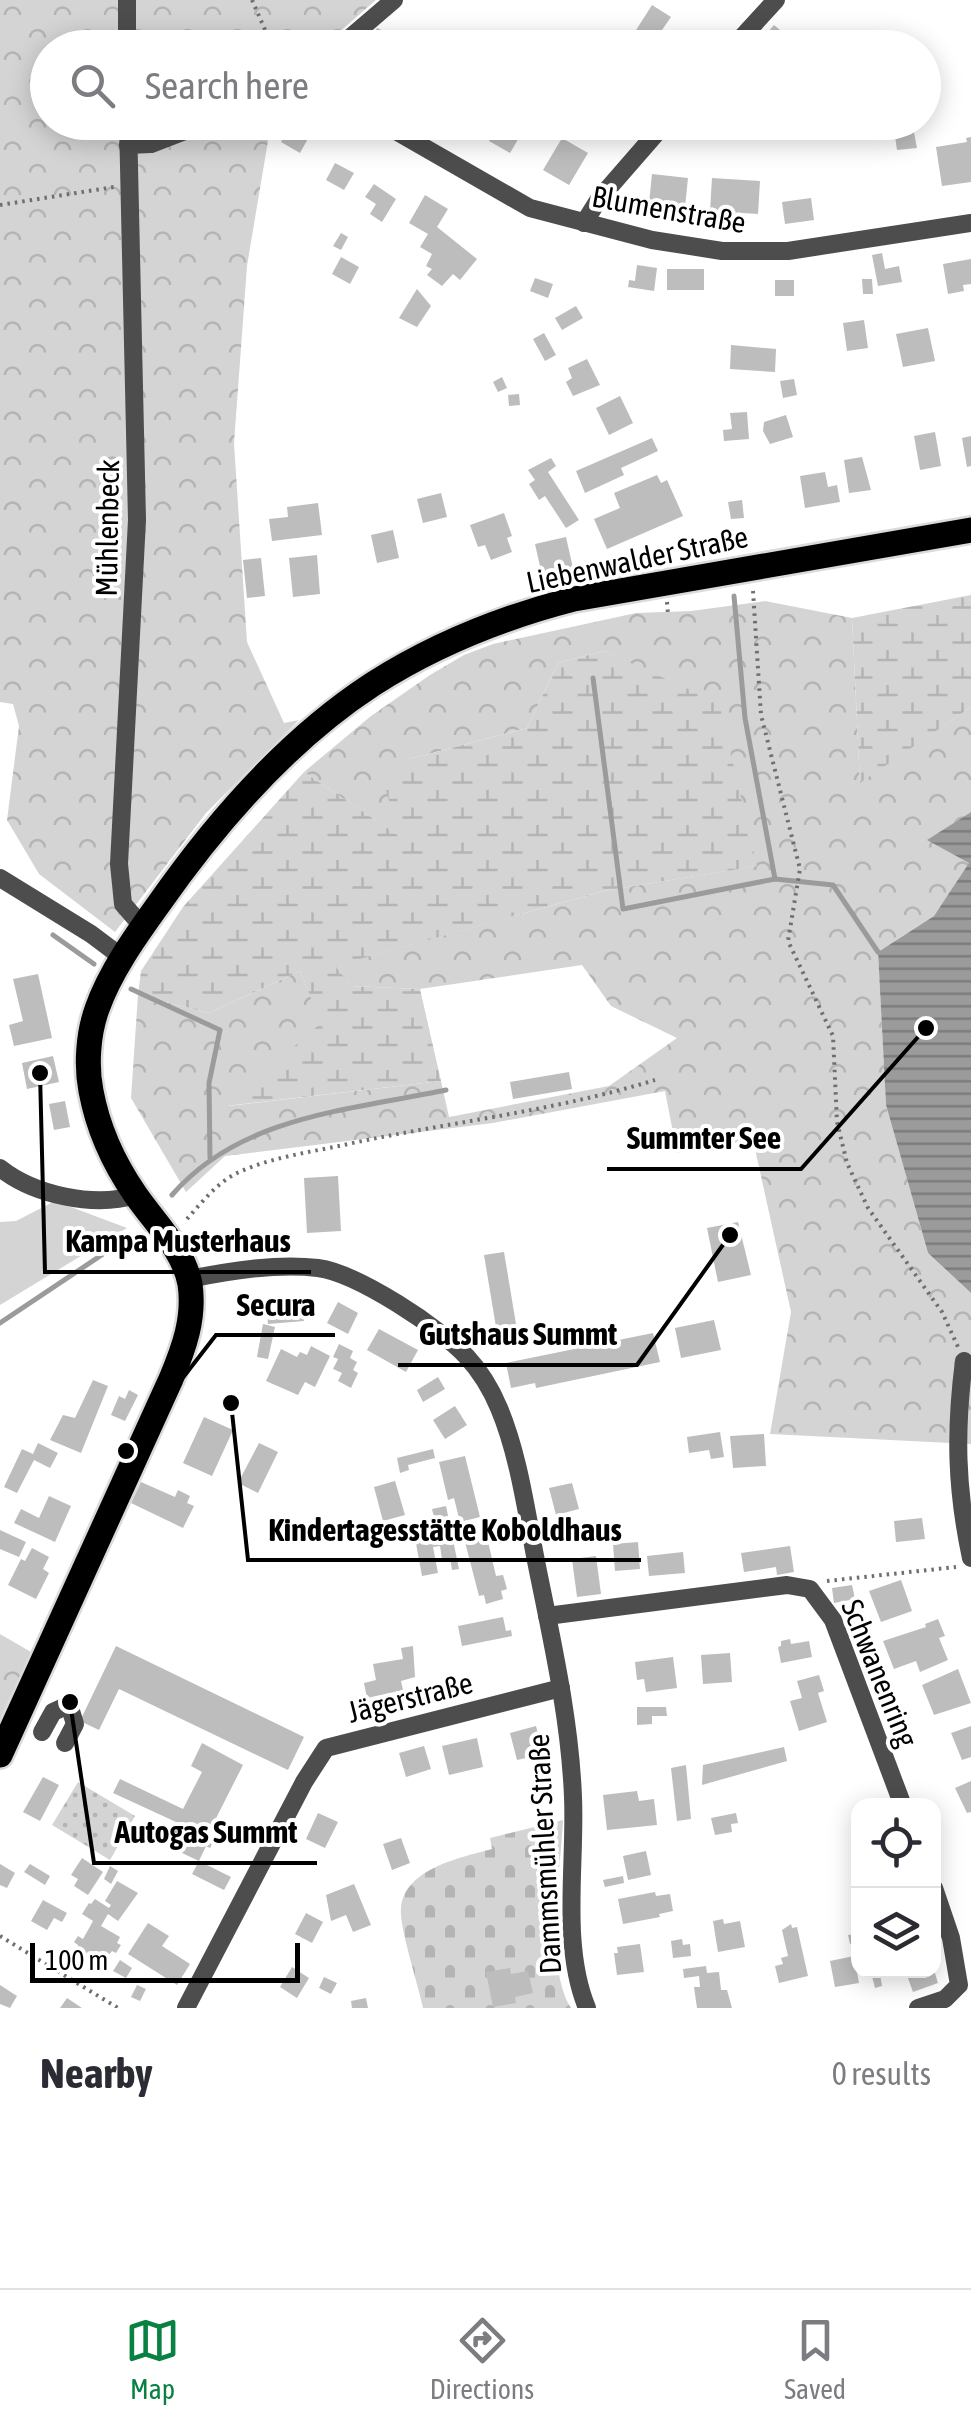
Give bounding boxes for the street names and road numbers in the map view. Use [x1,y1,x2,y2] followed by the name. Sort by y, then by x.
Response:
[589,179,749,239] street label: Blumenstraße
[89,459,125,597] street label: Mühlenbeck
[523,519,751,599] street label: Liebenwalder Straße
[835,1594,925,1752] street label: Schwanenring
[344,1665,476,1729] street label: Jägerstraße
[521,1733,567,1975] street label: Dammsmühler Straße

